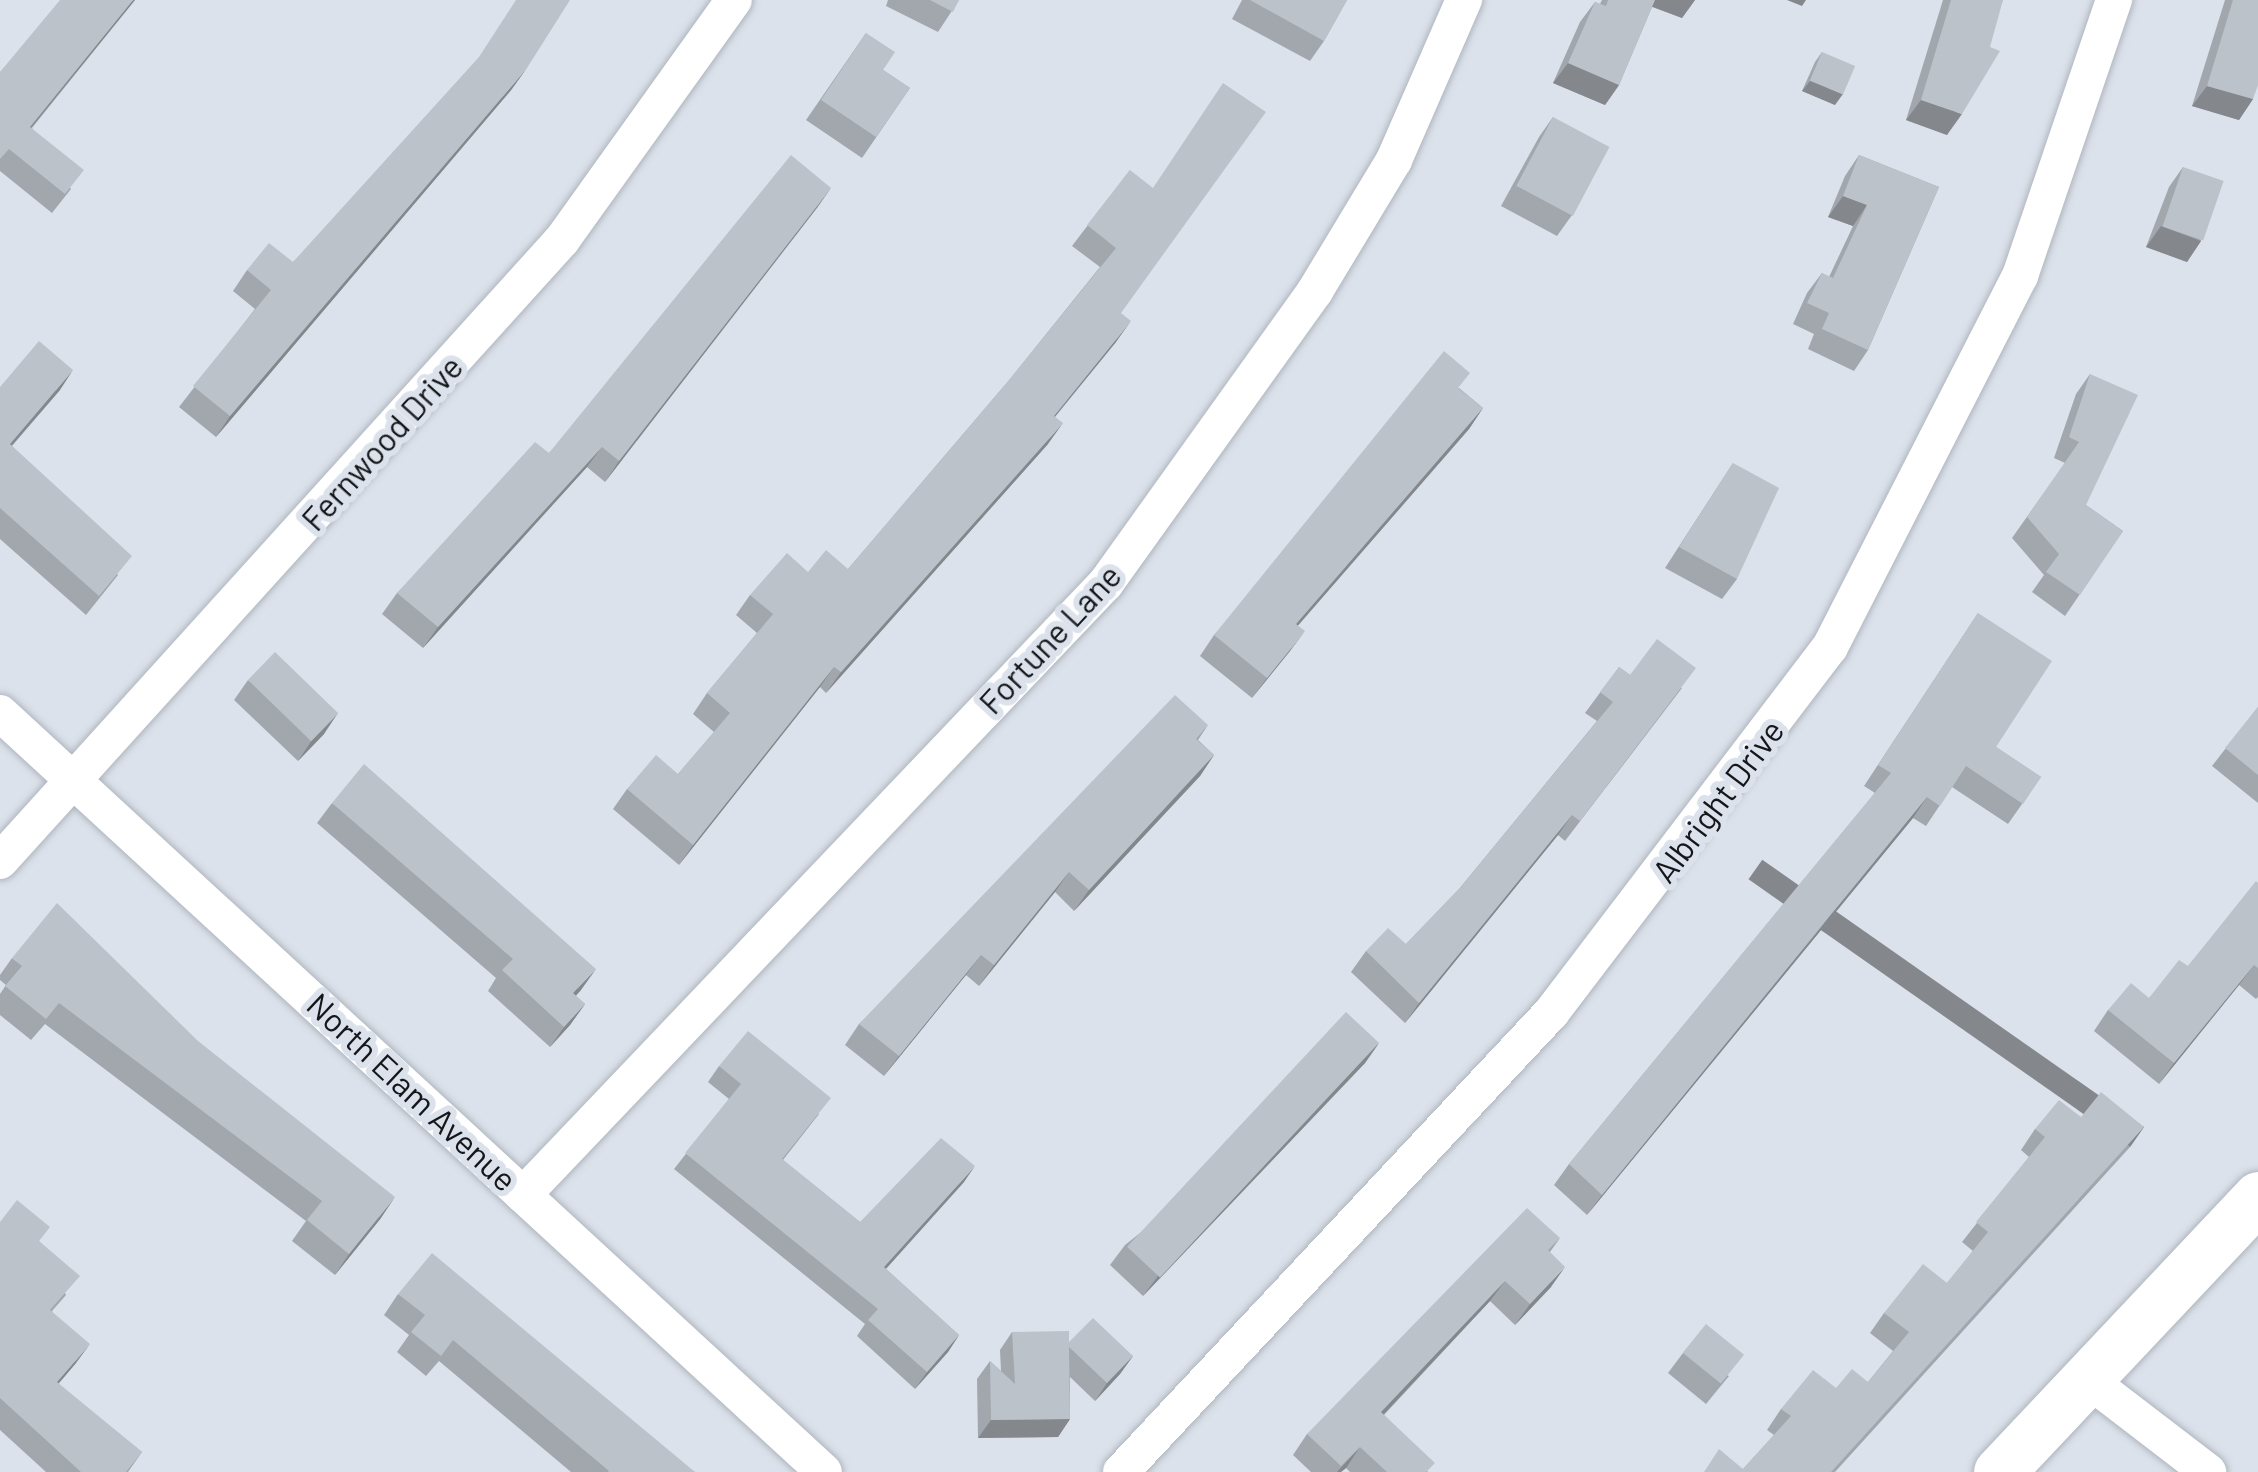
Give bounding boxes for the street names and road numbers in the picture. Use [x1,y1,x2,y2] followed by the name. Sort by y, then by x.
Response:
[293,347,471,539] street label: Fernwood Drive
[971,556,1129,722] street label: Fortune Lane
[1644,712,1792,890] street label: Albright Drive
[299,985,525,1199] street label: North Elam Avenue

